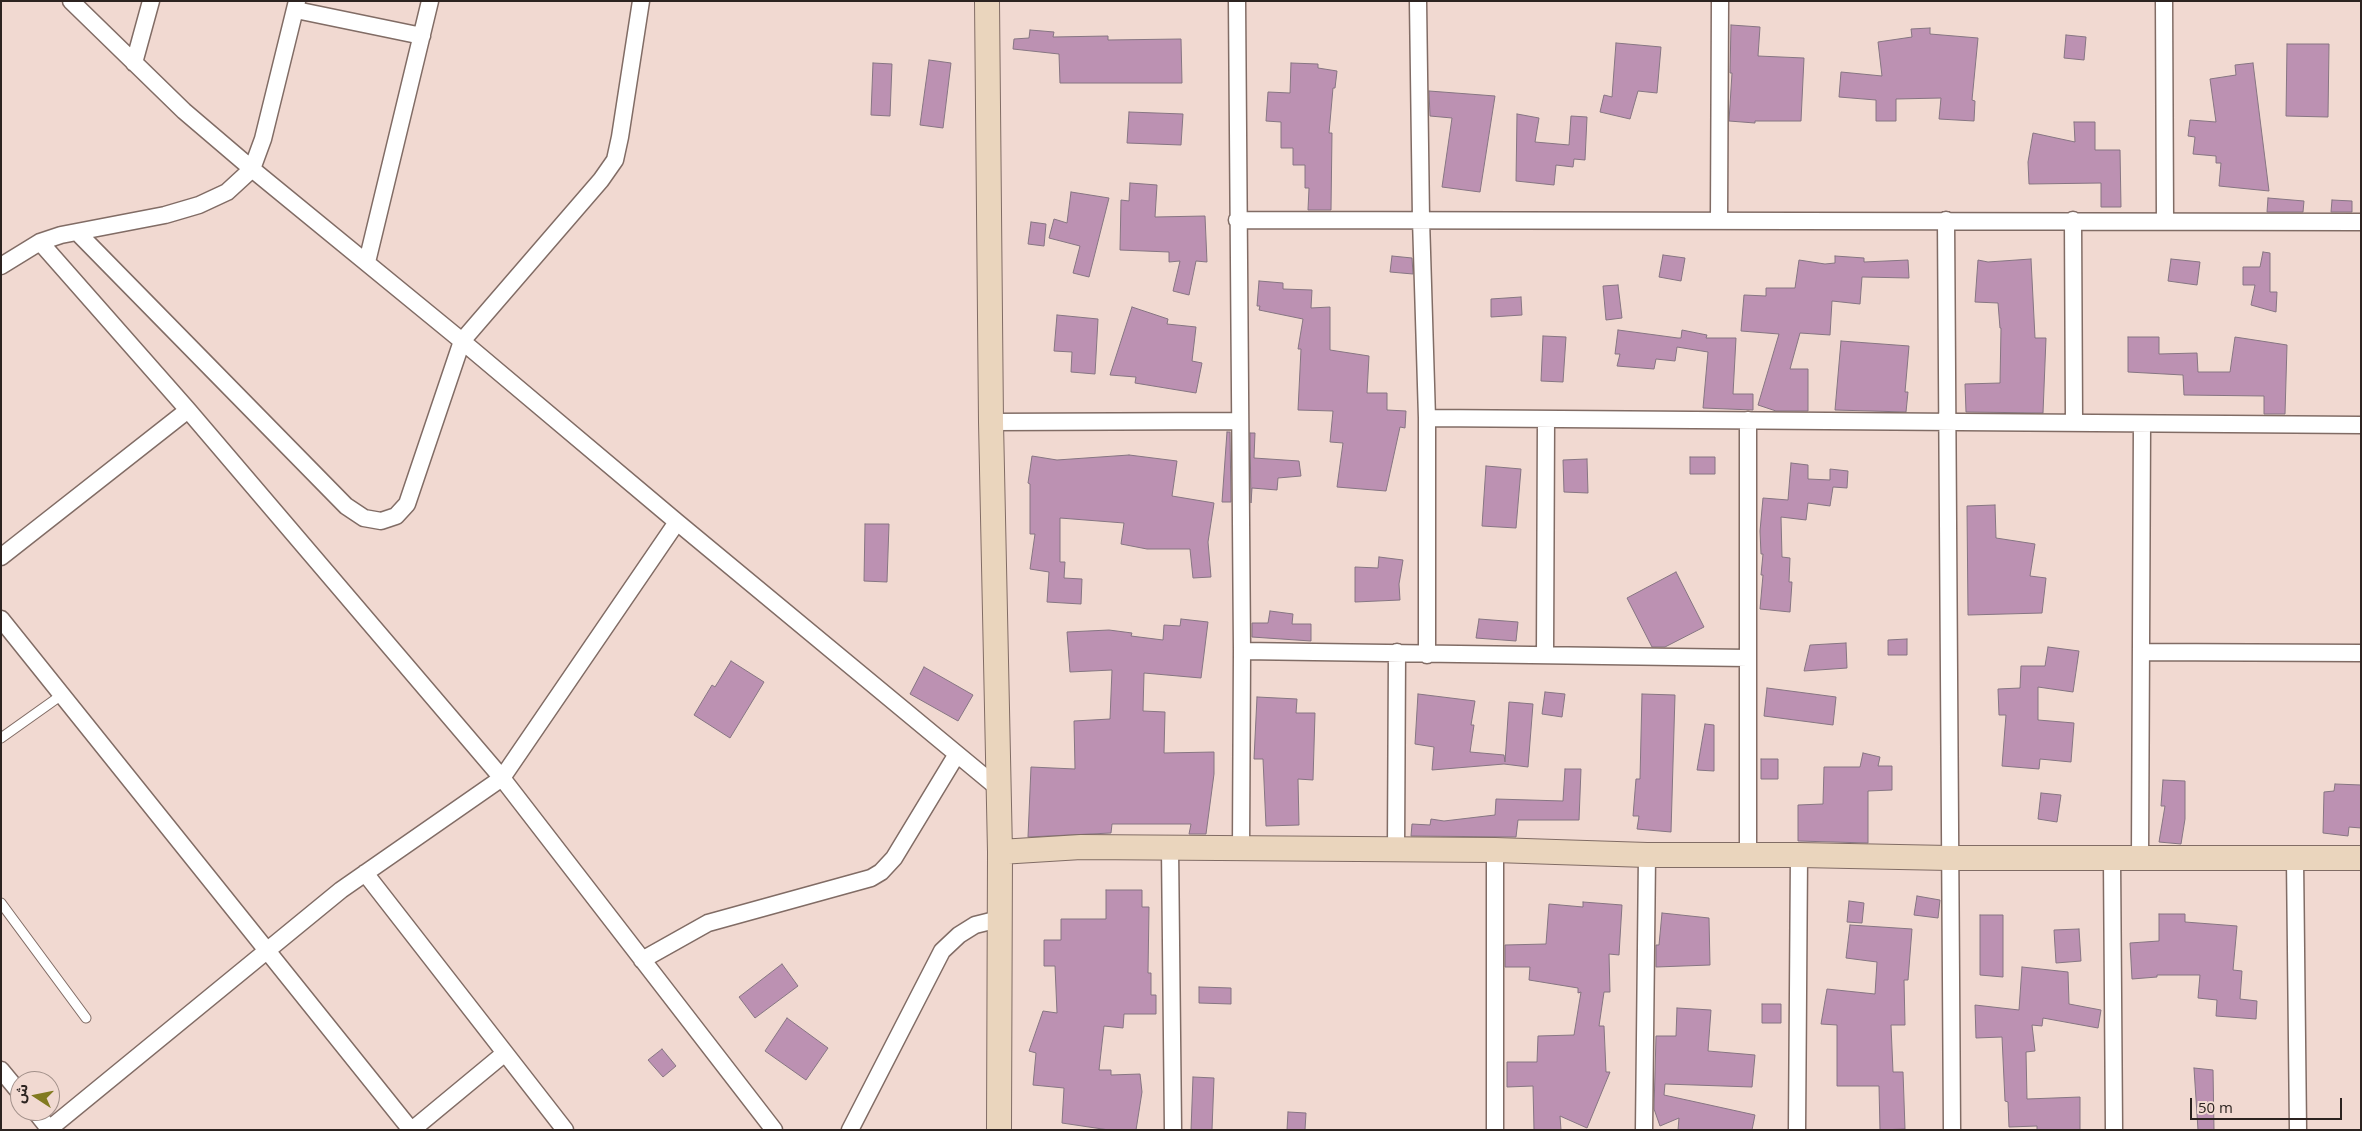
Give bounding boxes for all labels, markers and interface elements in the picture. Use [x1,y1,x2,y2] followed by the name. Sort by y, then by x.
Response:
[10,1071,60,1121] north arrow
[10,1082,32,1104] text: ش
[2192,1088,2344,1120] scale bar
[2198,1097,2233,1117] text: 50 m

